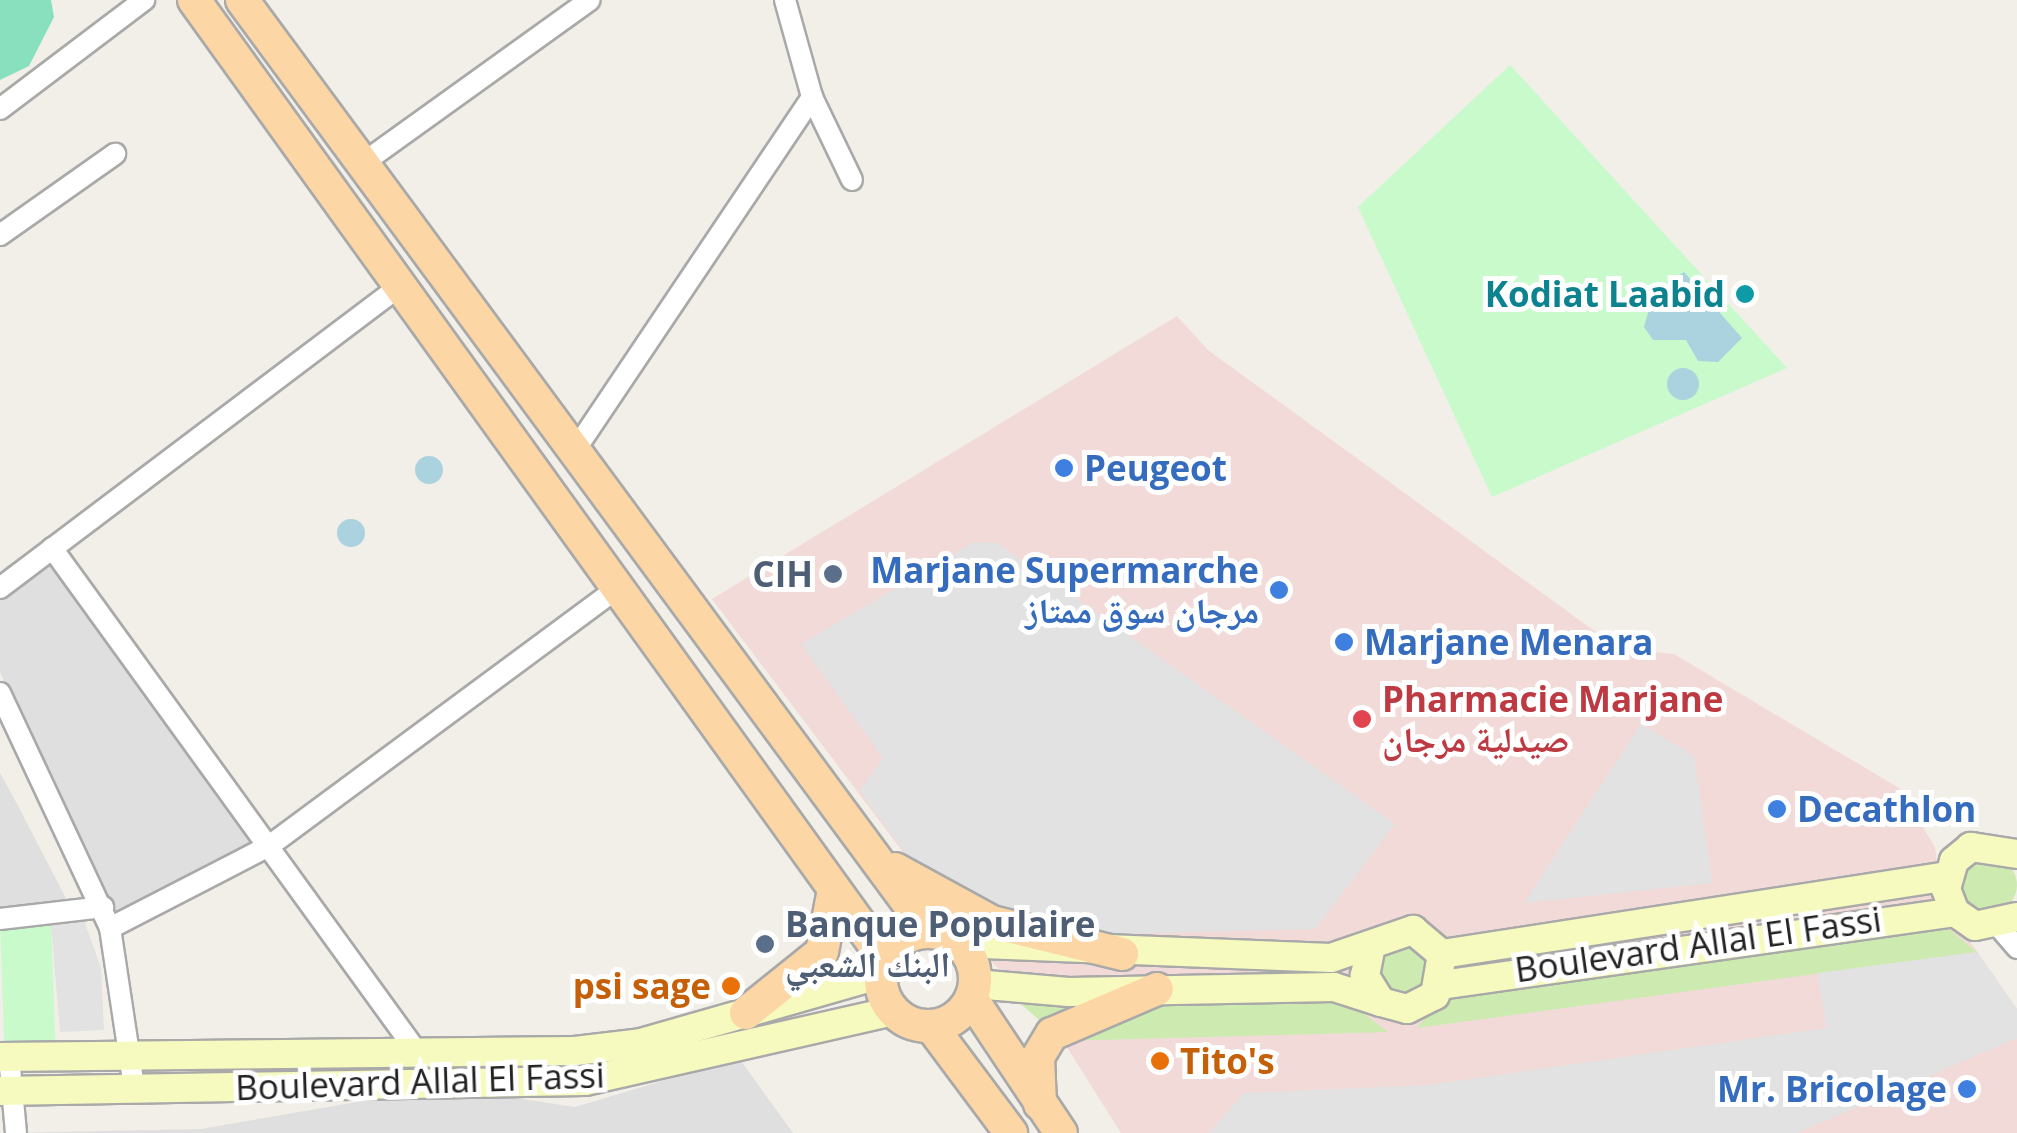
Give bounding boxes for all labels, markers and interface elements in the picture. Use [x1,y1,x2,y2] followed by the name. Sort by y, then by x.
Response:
[1485,273,1725,315] place label: Kodiat Laabid
[1734,283,1756,305] marker: Kodiat Laabid
[1084,447,1227,489] place label: Peugeot
[1053,457,1075,479] marker: Peugeot
[870,549,1259,631] place label: Marjane Supermarche مرجان سوق ممتاز
[752,553,813,595] place label: CIH
[822,563,844,585] marker: CIH
[1268,579,1290,601] marker: Marjane Supermarche مرجان سوق ممتاز
[1364,621,1653,663] place label: Marjane Menara
[1333,631,1355,653] marker: Marjane Menara
[1382,678,1724,760] place label: Pharmacie Marjane صيدلية مرجان
[1351,708,1373,730] marker: Pharmacie Marjane صيدلية مرجان
[1797,788,1976,830] place label: Decathlon
[1766,798,1788,820] marker: Decathlon
[1512,897,1884,991] street label: Boulevard Allal El Fassi
[785,903,1095,985] place label: Banque Populaire البنك الشعبي
[754,933,776,955] marker: Banque Populaire البنك الشعبي
[573,965,711,1007] place label: psi sage
[720,975,742,997] marker: psi sage
[1180,1040,1275,1082] place label: Tito's
[1149,1050,1171,1072] marker: Tito's
[235,1054,605,1108] street label: Boulevard Allal El Fassi
[1717,1068,1947,1110] place label: Mr. Bricolage
[1956,1078,1978,1100] marker: Mr. Bricolage

